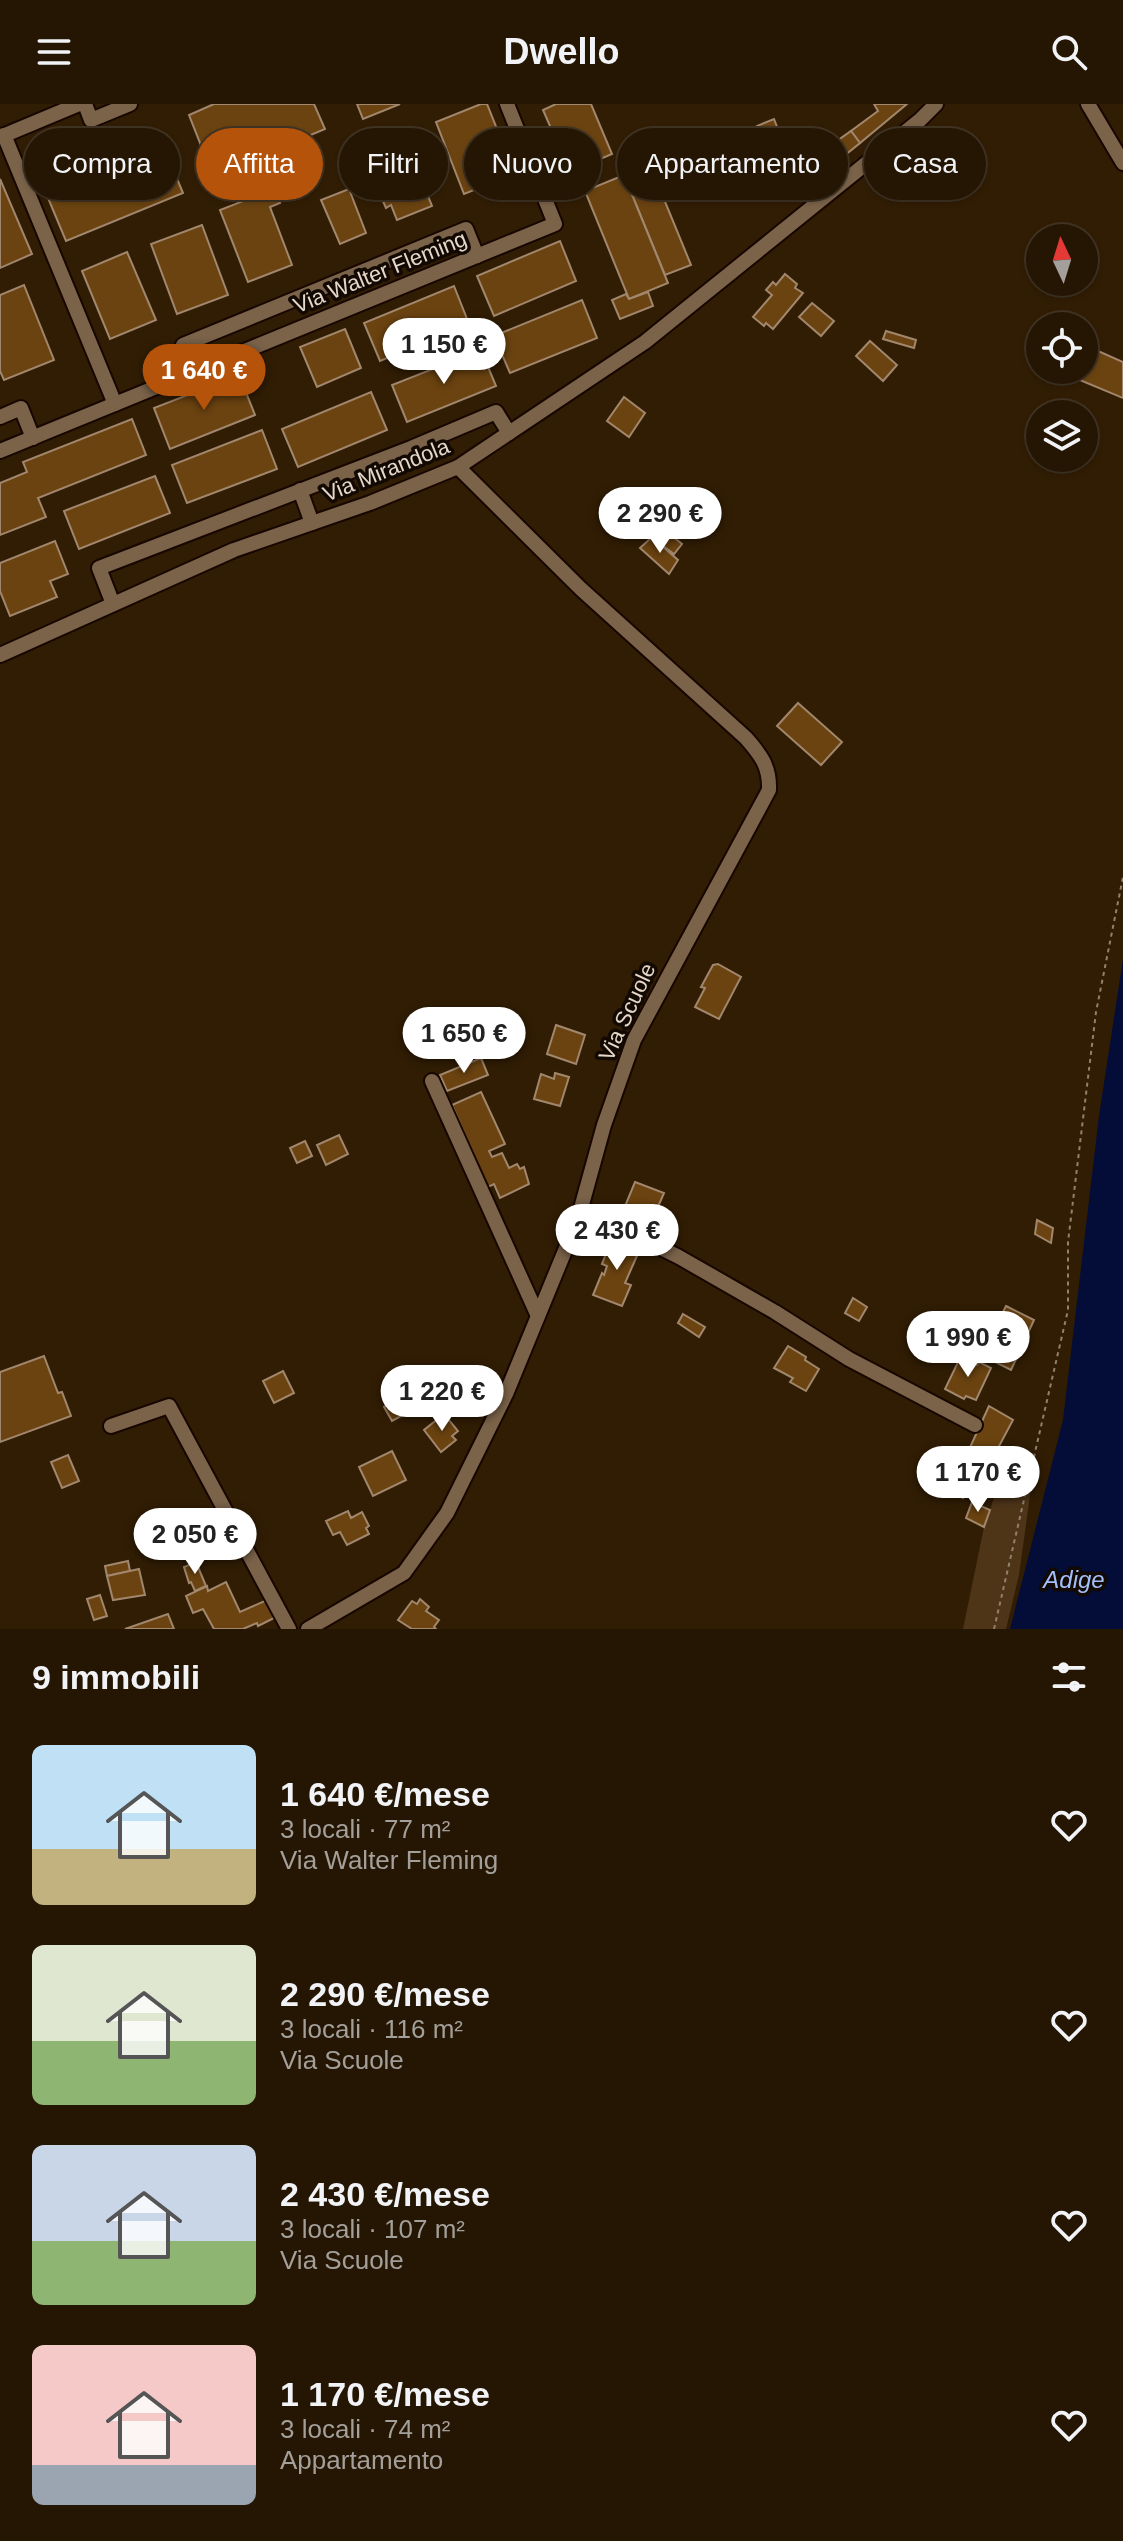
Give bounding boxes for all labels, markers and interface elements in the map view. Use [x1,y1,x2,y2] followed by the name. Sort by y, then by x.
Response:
[32,30,76,74] icon: menu
[1047,30,1091,74] icon: search
[503,31,620,72] text: Dwello
[24,128,180,200] chip: Compra
[196,128,323,200] chip: Affitta
[339,128,448,200] chip: Filtri
[464,128,601,200] chip: Nuovo
[617,128,848,200] chip: Appartamento
[864,128,986,200] chip: Casa
[1026,224,1098,296] north arrow
[1026,224,1098,472] map controls
[290,226,470,318] street label: Via Walter Fleming
[1026,312,1098,384] button: locate
[370,318,518,386] pin: 1 150 €
[401,329,487,359] text: 1 150 €
[130,344,278,412] pin: 1 640 €
[161,355,247,385] text: 1 640 €
[1026,400,1098,472] button: layers
[319,433,454,507] street label: Via Mirandola
[586,487,734,555] pin: 2 290 €
[617,498,703,528] text: 2 290 €
[594,959,660,1065] street label: Via Scuole
[390,1007,538,1075] pin: 1 650 €
[421,1018,507,1048] text: 1 650 €
[543,1204,691,1272] pin: 2 430 €
[574,1215,660,1245] text: 2 430 €
[894,1311,1042,1379] pin: 1 990 €
[925,1322,1011,1352] text: 1 990 €
[368,1365,516,1433] pin: 1 220 €
[399,1376,485,1406] text: 1 220 €
[904,1446,1052,1514] pin: 1 170 €
[935,1457,1021,1487] text: 1 170 €
[121,1508,269,1576] pin: 2 050 €
[152,1519,238,1549] text: 2 050 €
[1041,1566,1105,1593] water label: Adige
[1047,1655,1091,1699] icon: filters
[32,1658,200,1696] text: 9 immobili
[280,1775,490,1813] text: 1 640 €/mese
[96,1777,192,1873] icon: home
[1047,1803,1091,1847] icon: heart
[280,1814,451,1844] text: 3 locali · 77 m²
[280,1845,498,1875] text: Via Walter Fleming
[280,1975,490,2013] text: 2 290 €/mese
[96,1977,192,2073] icon: home
[1047,2003,1091,2047] icon: heart
[280,2014,463,2044] text: 3 locali · 116 m²
[280,2045,404,2075] text: Via Scuole
[280,2175,490,2213] text: 2 430 €/mese
[96,2177,192,2273] icon: home
[1047,2203,1091,2247] icon: heart
[280,2214,465,2244] text: 3 locali · 107 m²
[280,2245,404,2275] text: Via Scuole
[280,2375,490,2413] text: 1 170 €/mese
[96,2377,192,2473] icon: home
[1047,2403,1091,2447] icon: heart
[280,2414,451,2444] text: 3 locali · 74 m²
[280,2445,443,2475] text: Appartamento

